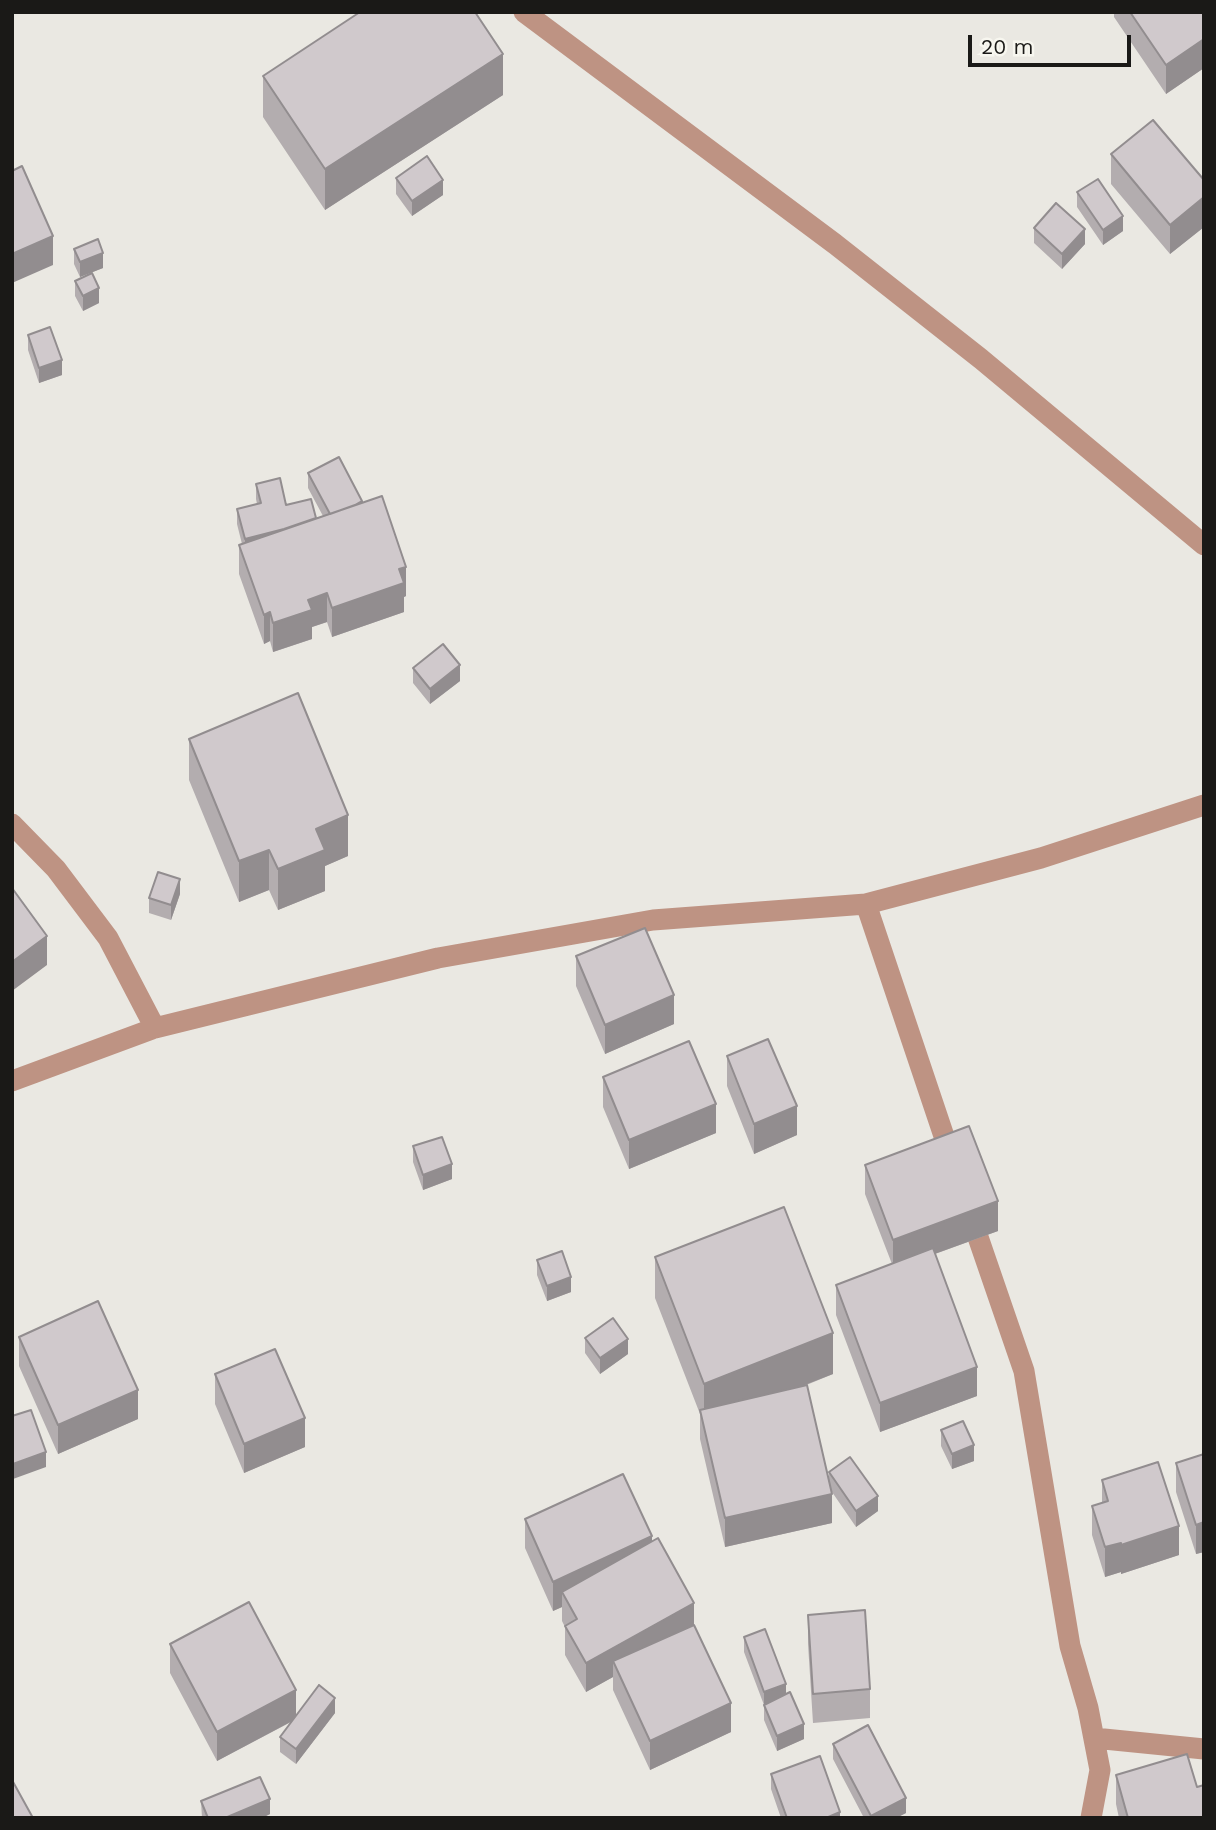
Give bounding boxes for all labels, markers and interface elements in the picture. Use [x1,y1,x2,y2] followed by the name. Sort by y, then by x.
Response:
[971,21,1134,65] scale bar
[981,34,1033,59] text: 20 m

